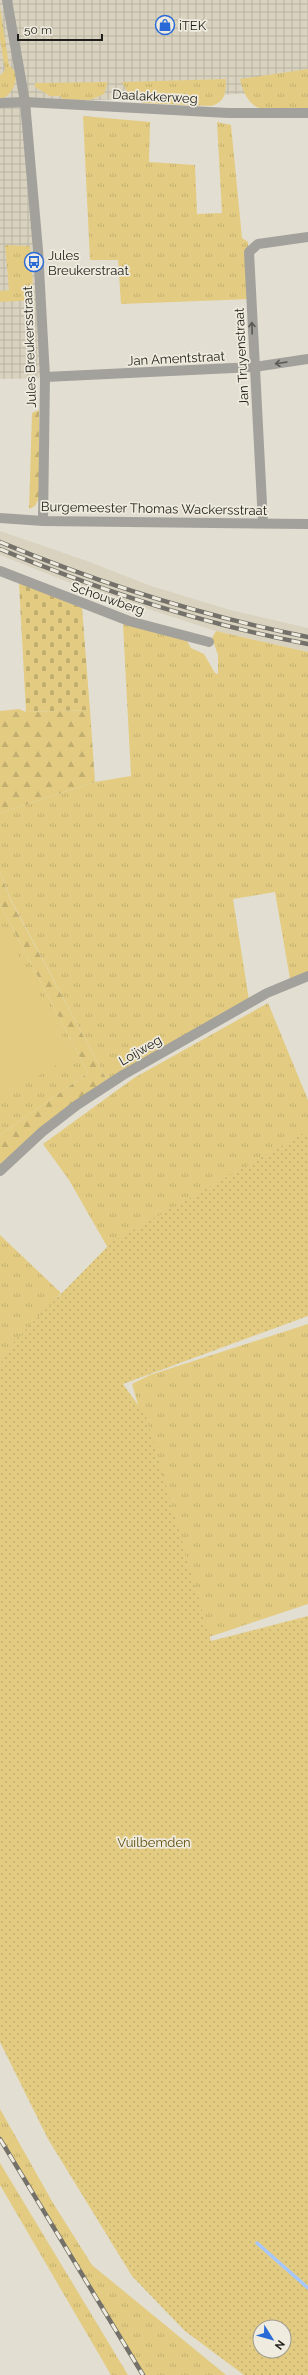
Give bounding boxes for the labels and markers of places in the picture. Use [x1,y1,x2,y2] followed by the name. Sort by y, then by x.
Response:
[154,14,176,36] shop icon: iTEK
[179,18,207,33] place label: iTEK
[48,248,129,278] place label: Jules Breukerstraat
[23,251,45,273] bus stop icon: Jules Breukerstraat

